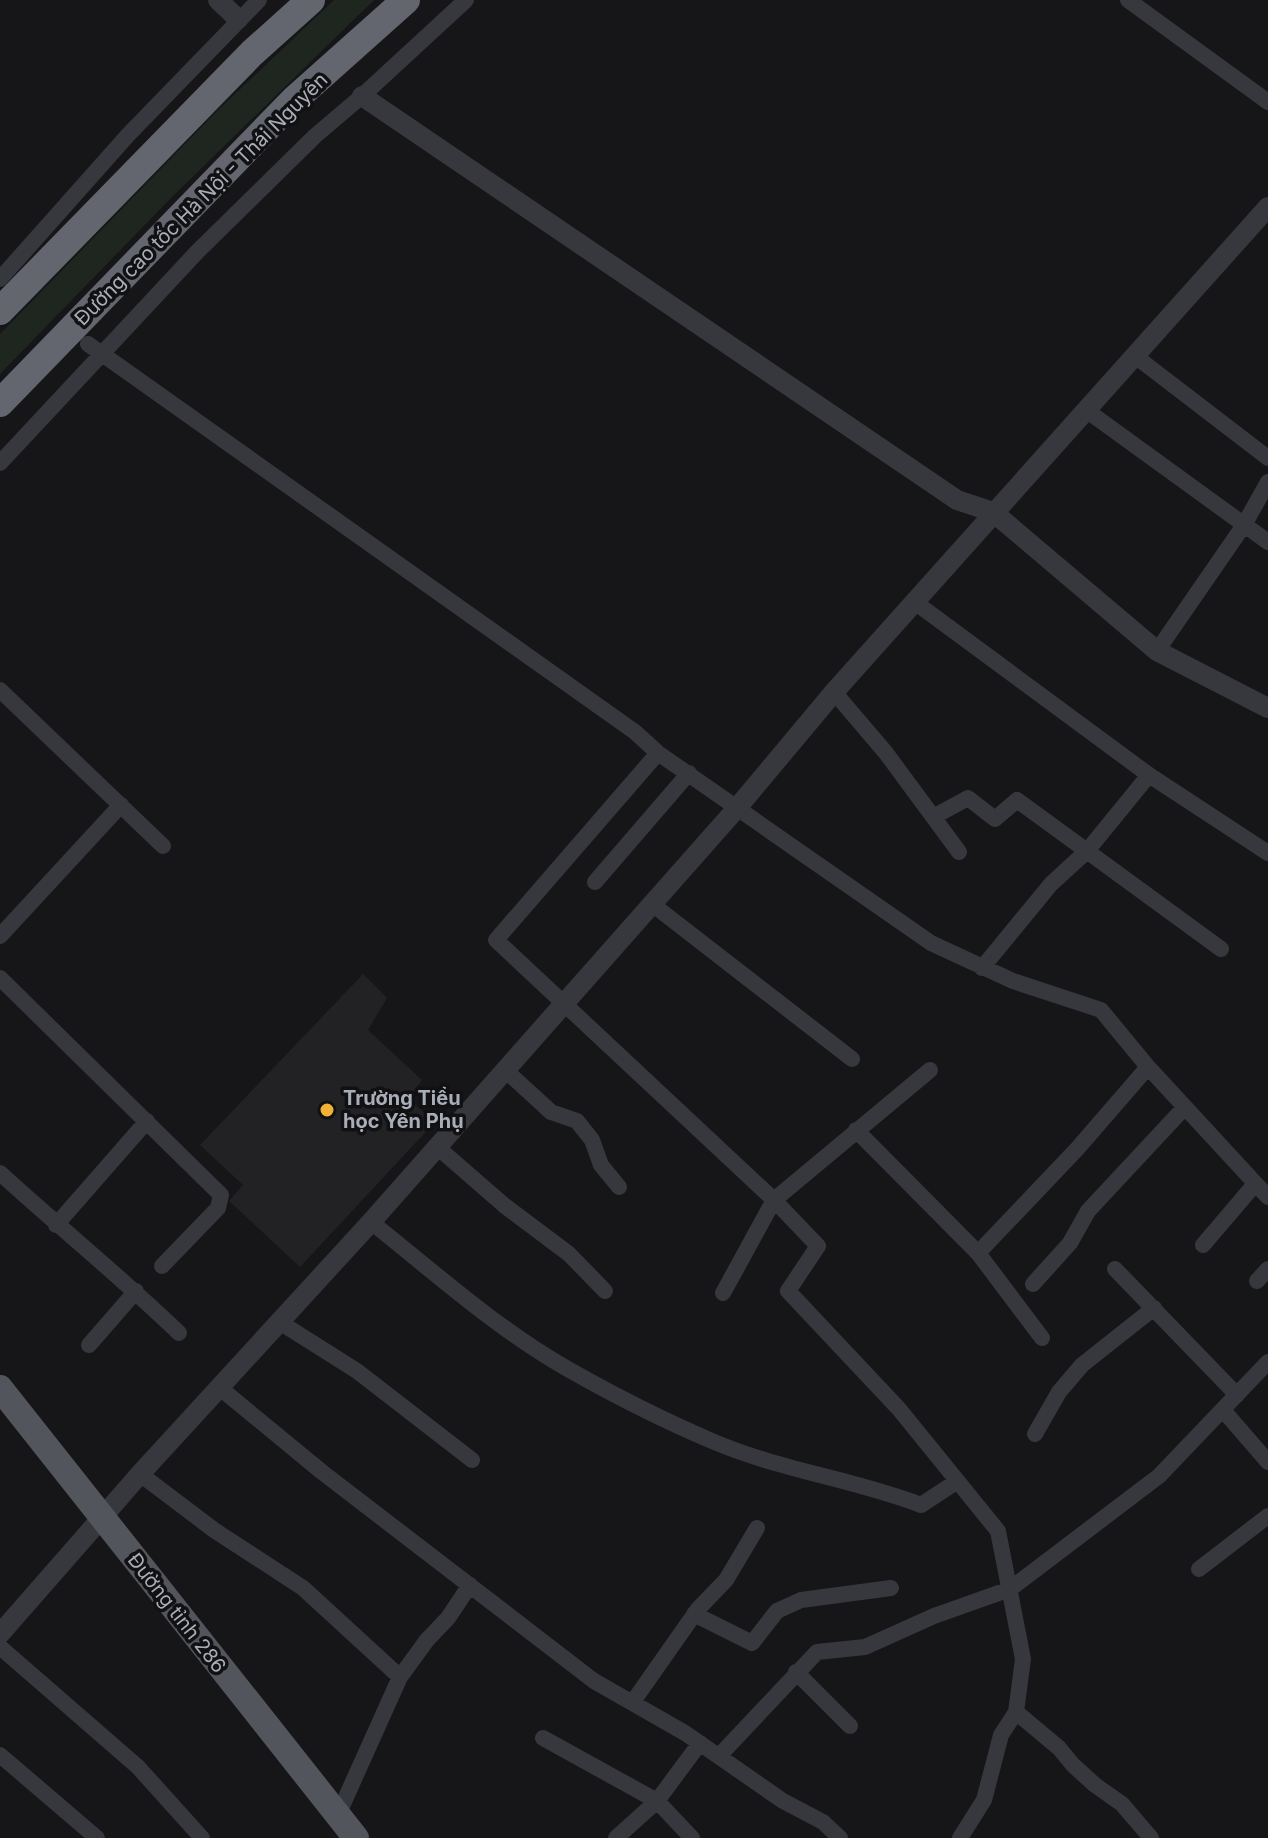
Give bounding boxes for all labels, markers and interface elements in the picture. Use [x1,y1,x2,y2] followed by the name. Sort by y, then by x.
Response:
[70,68,332,330] street label: Đường cao tốc Hà Nội - Thái Nguyên
[343,1086,464,1133] place label: Trường Tiểu học Yên Phụ
[318,1101,336,1119] marker: Trường Tiểu học Yên Phụ
[123,1548,231,1678] street label: Đường tỉnh 286

